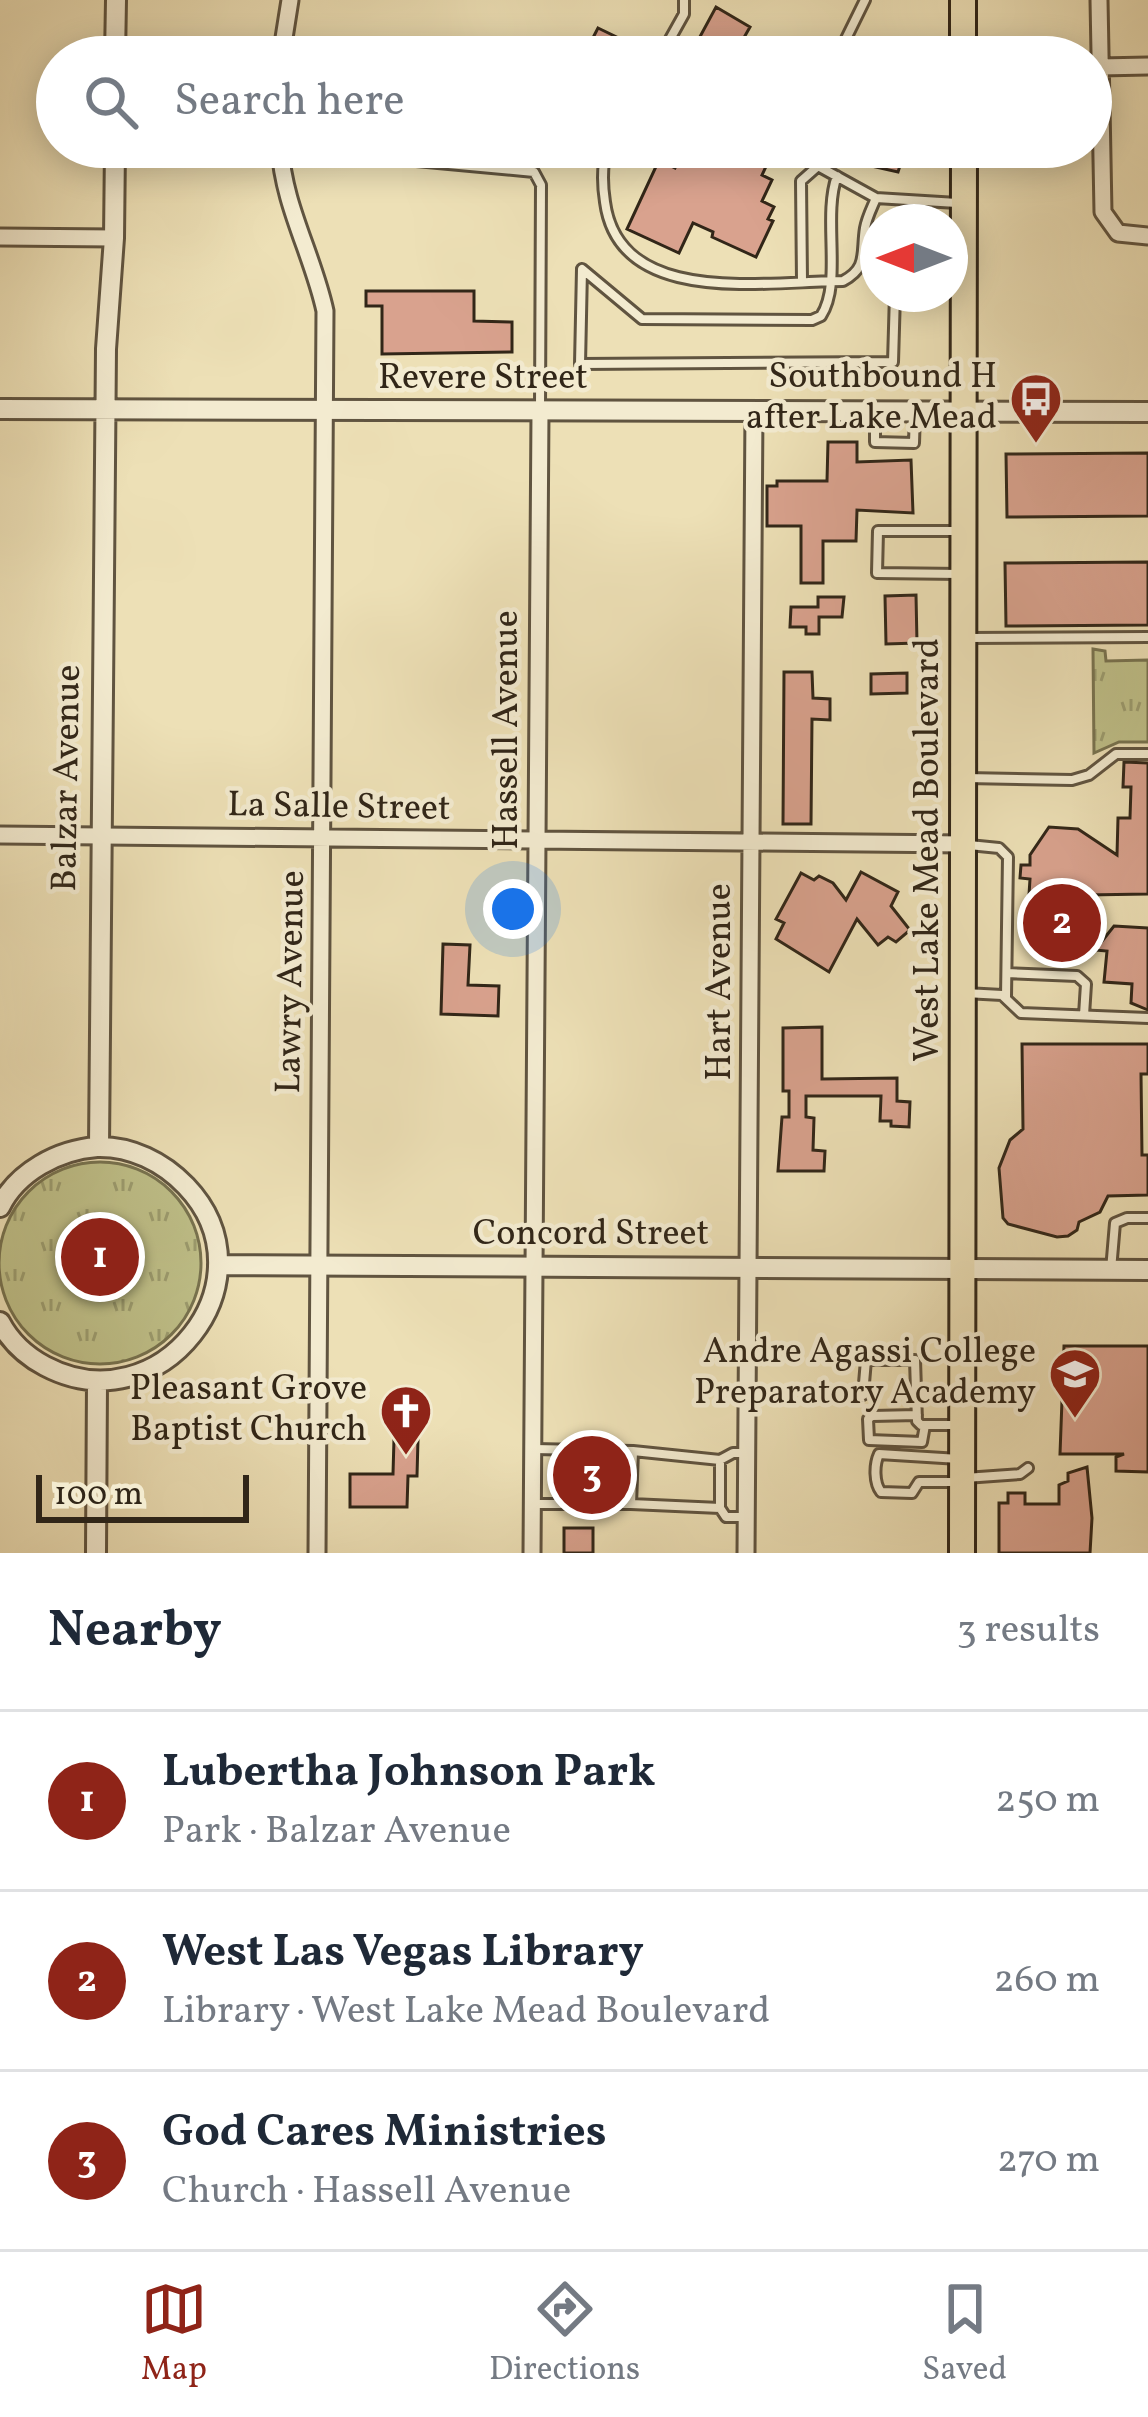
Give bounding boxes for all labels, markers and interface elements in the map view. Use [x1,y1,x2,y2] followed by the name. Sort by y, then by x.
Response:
[36,36,1112,168] search box
[78,69,144,135] icon: search
[174,71,405,134] text: Search here
[860,204,968,312] north arrow
[746,353,997,444] place label: Southbound H after Lake Mead
[378,354,588,404] street label: Revere Street
[1008,371,1064,445] bus stop icon: Southbound H after Lake Mead
[483,610,533,850] street label: Hassell Avenue
[904,638,954,1062] street label: West Lake Mead Boulevard
[41,664,95,892] street label: Balzar Avenue
[227,781,451,835] street label: La Salle Street
[265,870,319,1094] street label: Lawry Avenue
[1023,878,1101,968] pin: 2
[483,879,543,939] your location
[696,883,746,1081] street label: Hart Avenue
[473,1210,709,1260] street label: Concord Street
[61,1212,139,1302] pin: 1
[694,1328,1036,1419] place label: Andre Agassi College Preparatory Academy
[1047,1346,1103,1420] school or university icon: Andre Agassi College Preparatory Academy
[130,1365,367,1456] place label: Pleasant Grove Baptist Church
[378,1383,434,1457] church icon: Pleasant Grove Baptist Church
[553,1430,631,1520] pin: 3
[36,1469,249,1522] scale bar
[54,1473,143,1519] text: 100 m
[48,1596,222,1667] text: Nearby
[957,1604,1100,1658] text: 3 results
[162,1742,655,1805] text: Lubertha Johnson Park
[79,1774,95,1828] text: 1
[995,1774,1100,1828] text: 250 m
[162,1805,511,1859] text: Park · Balzar Avenue
[162,1922,644,1985] text: West Las Vegas Library
[77,1954,97,2008] text: 2
[994,1954,1100,2008] text: 260 m
[162,1985,770,2039] text: Library · West Lake Mead Boulevard
[162,2102,606,2165] text: God Cares Ministries
[77,2134,97,2188] text: 3
[997,2134,1100,2188] text: 270 m
[162,2165,571,2219] text: Church · Hassell Avenue
[141,2276,207,2394] tab: Map
[489,2276,640,2394] tab: Directions
[922,2276,1007,2394] tab: Saved

